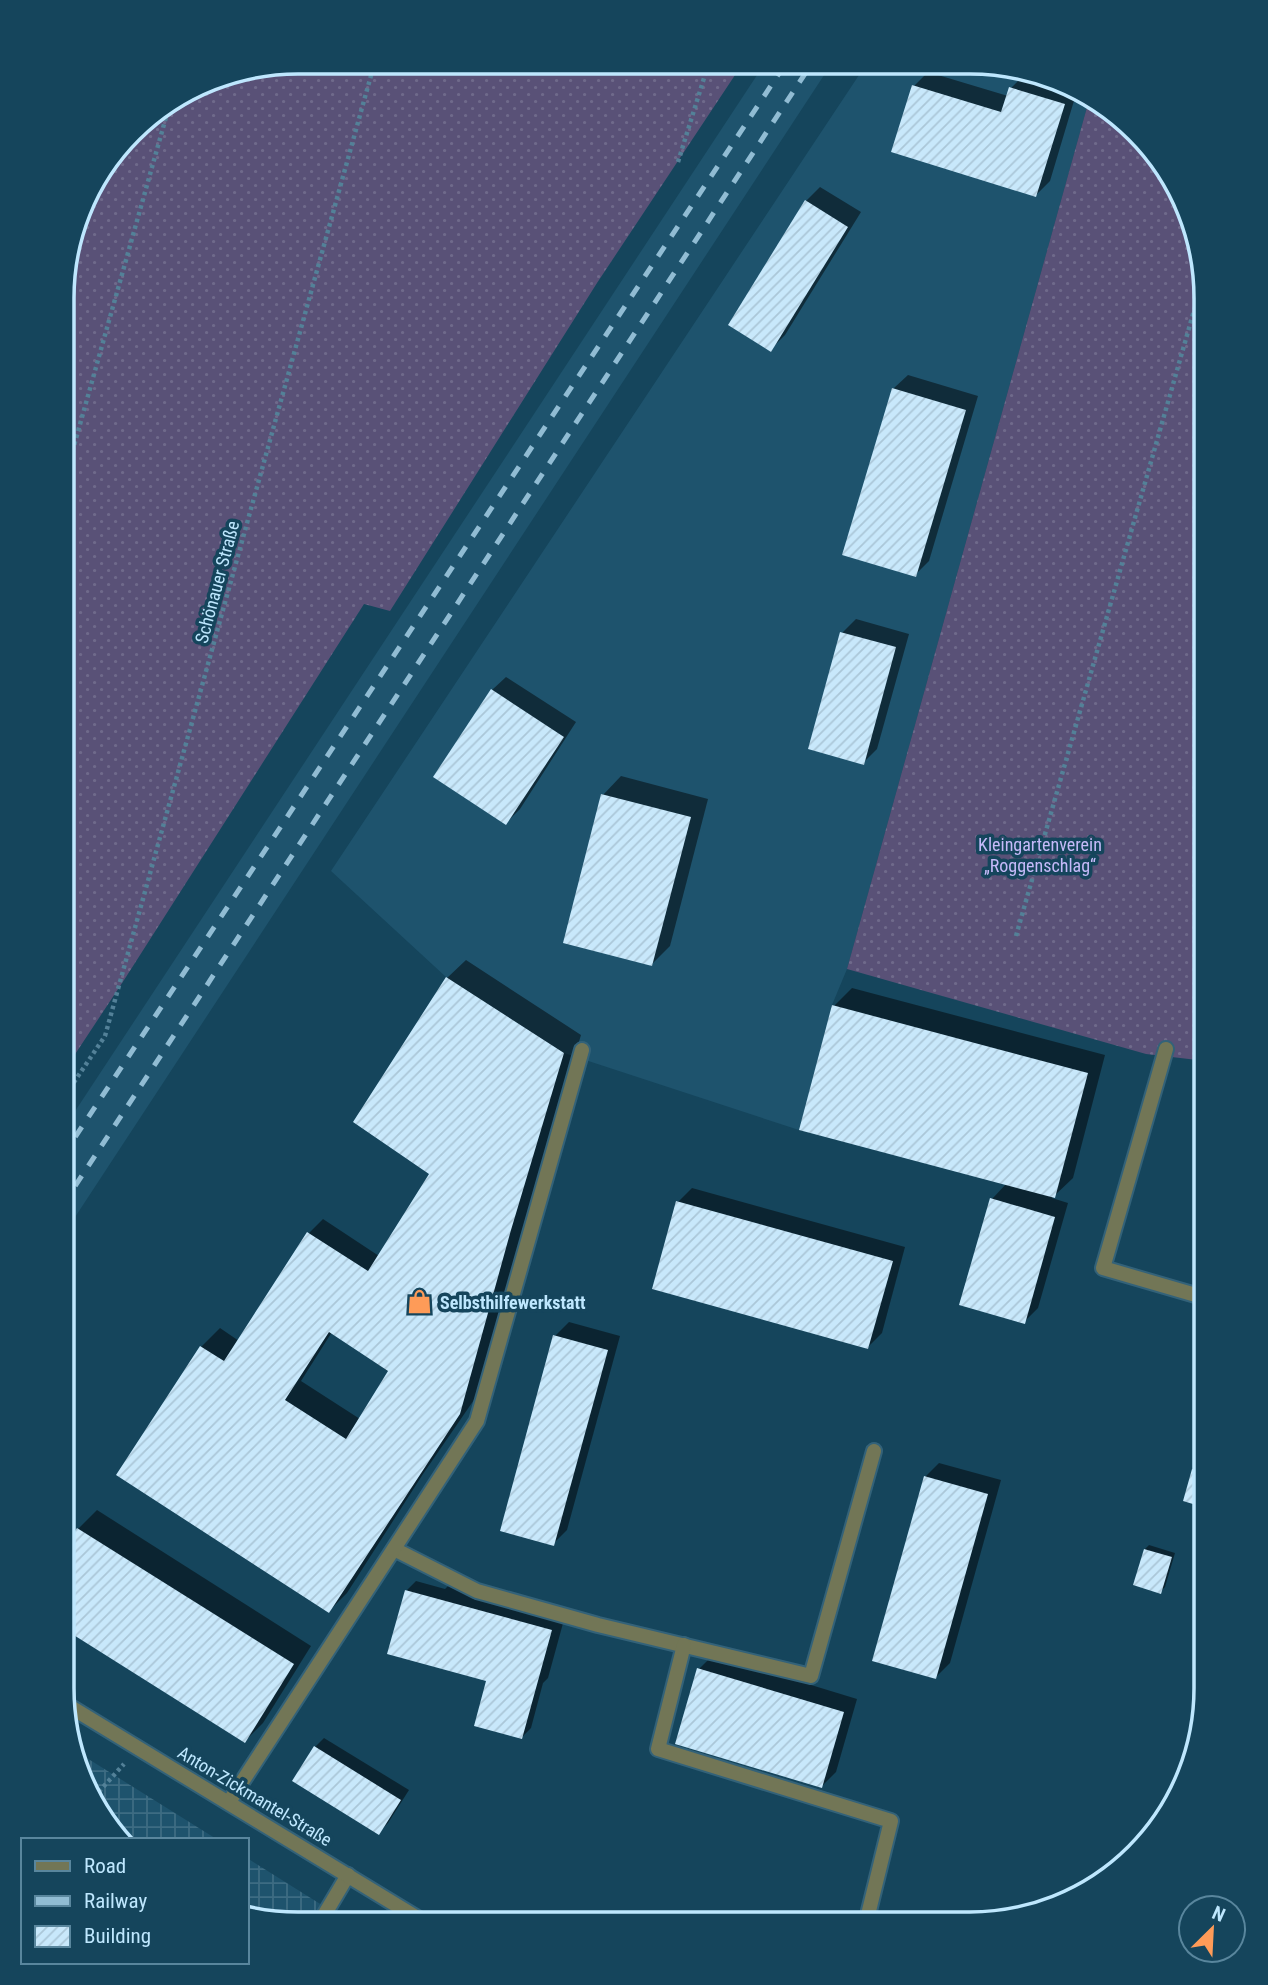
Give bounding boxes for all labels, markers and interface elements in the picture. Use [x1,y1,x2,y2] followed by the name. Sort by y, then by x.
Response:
[191,519,243,645] street label: Schönauer Straße
[978,834,1102,876] park label: Kleingartenverein „Roggenschlag“
[406,1288,434,1316] shop icon: Selbsthilfewerkstatt
[440,1292,586,1313] place label: Selbsthilfewerkstatt
[174,1742,336,1850] street label: Anton-Zickmantel-Straße
[21,1838,248,1964] legend
[84,1854,126,1878] text: Road
[84,1889,147,1913] text: Railway
[1177,1894,1247,1964] north arrow
[1209,1901,1229,1927] text: N
[84,1924,151,1948] text: Building

